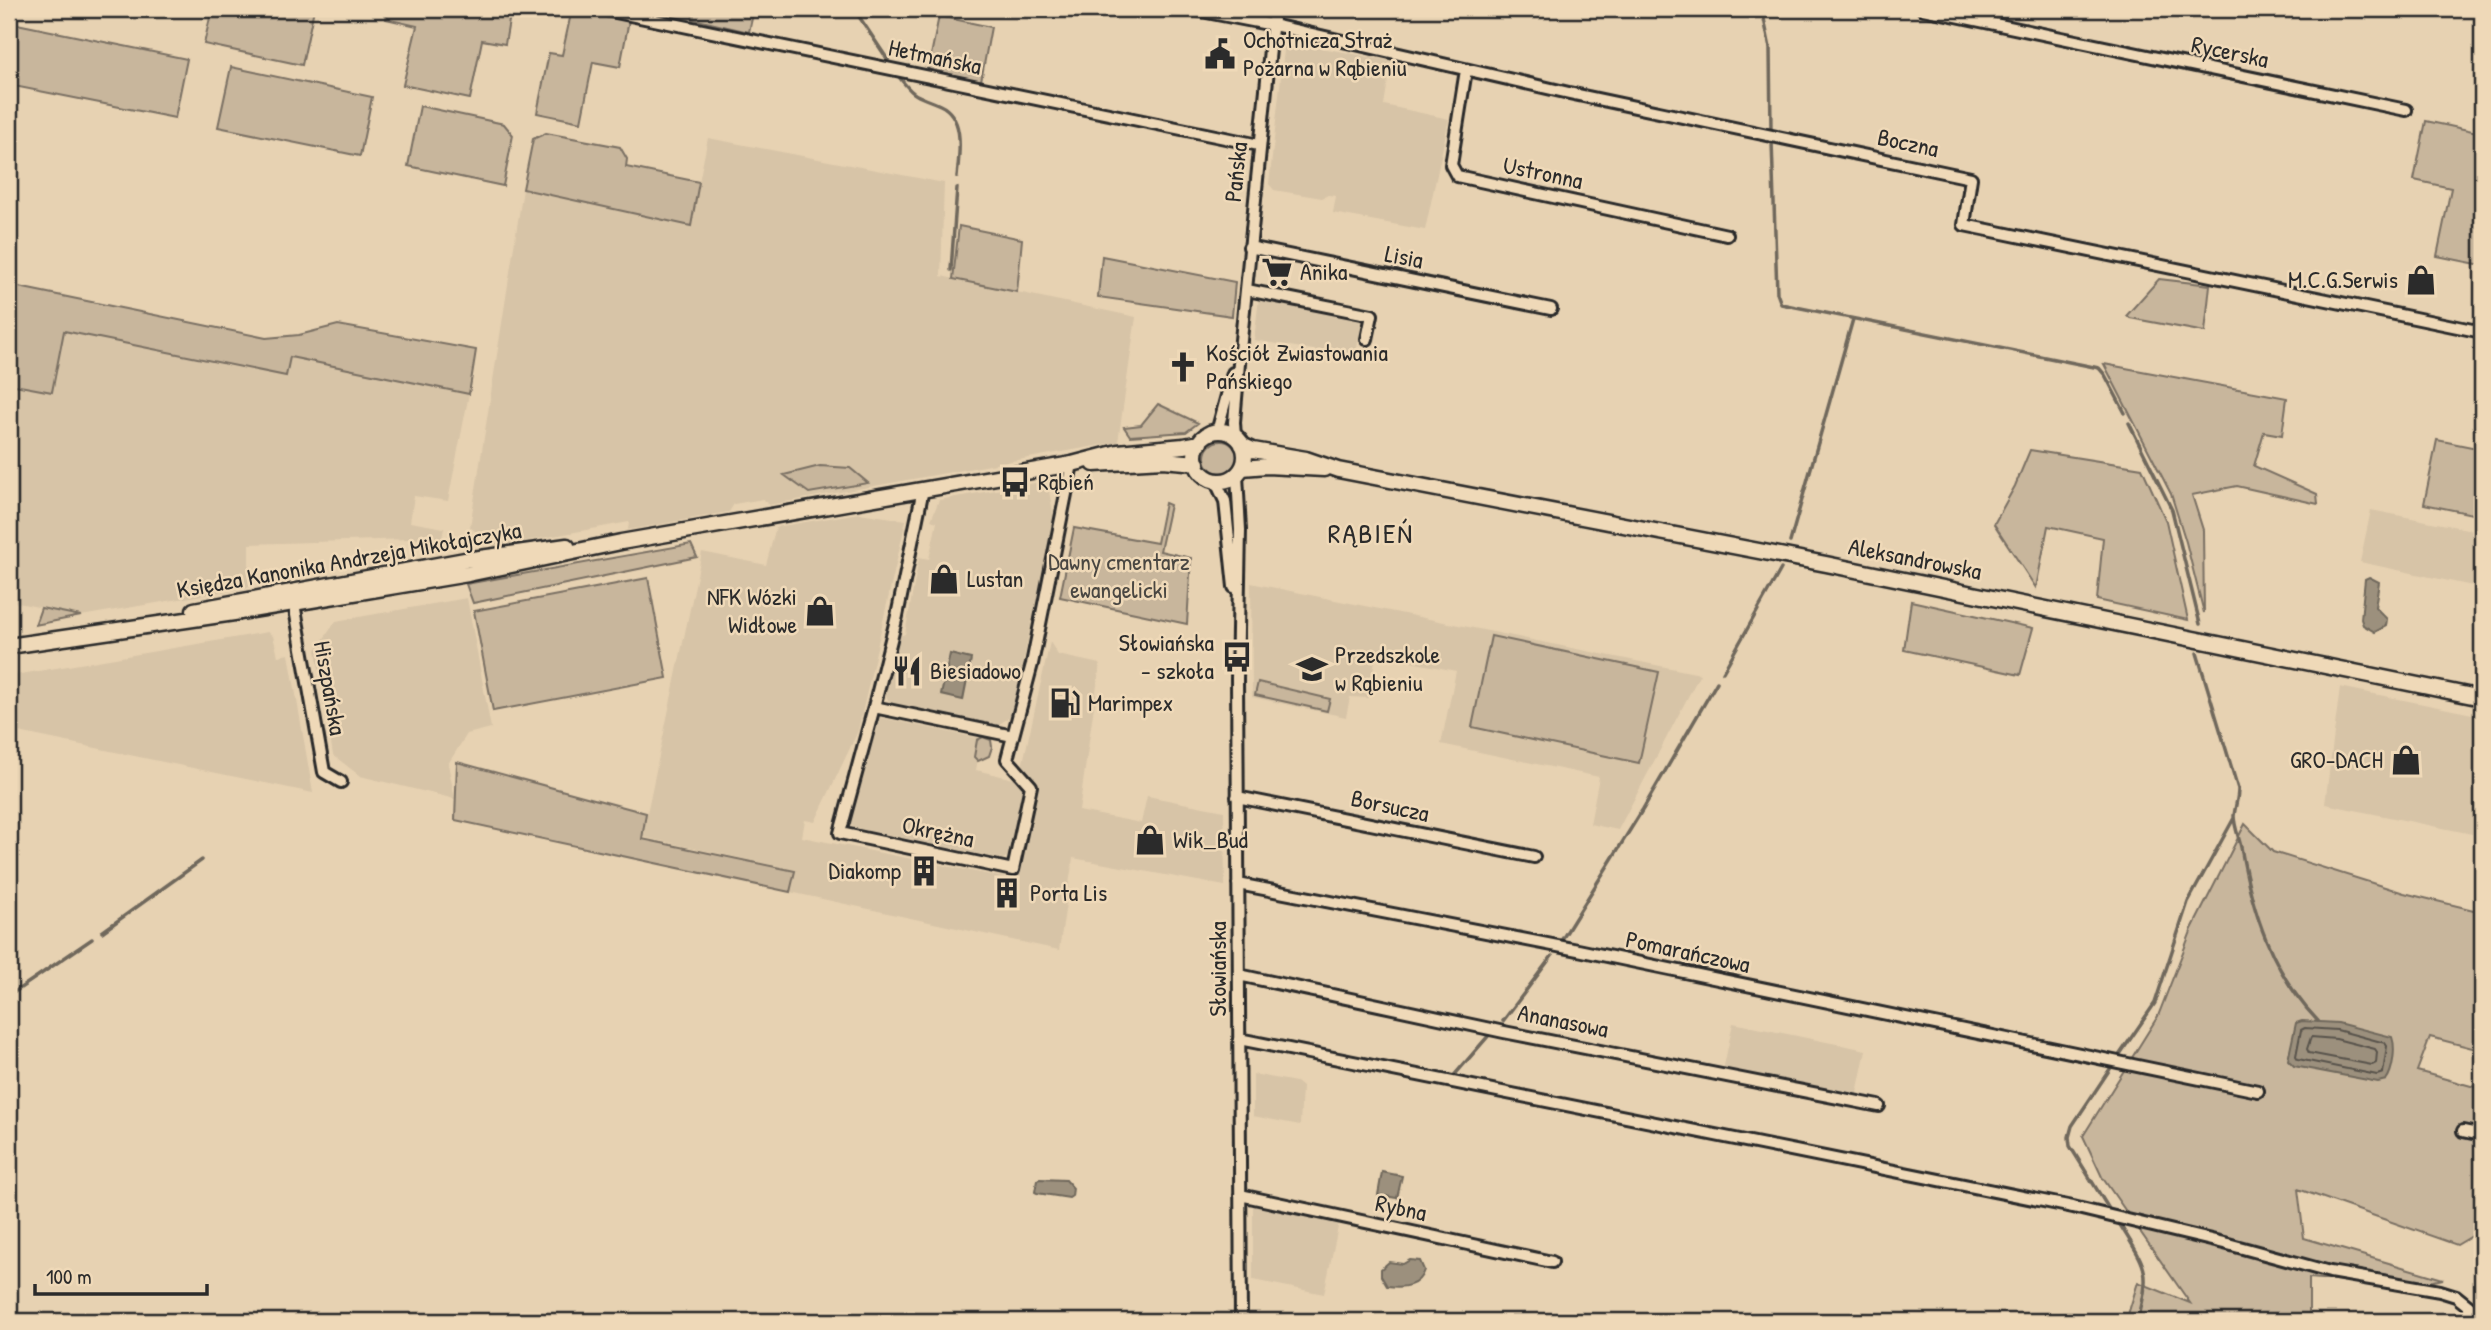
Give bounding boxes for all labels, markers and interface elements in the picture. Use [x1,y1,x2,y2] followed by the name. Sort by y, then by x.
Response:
[1243,23,1407,83] place label: Ochotnicza Straż Pożarna w Rąbieniu
[2189,27,2272,75] street label: Rycerska
[886,31,985,81] street label: Hetmańska
[1203,37,1237,71] public building icon: Ochotnicza Straż Pożarna w Rąbieniu
[1875,120,1942,164] street label: Boczna
[1216,140,1254,204] street label: Pańska
[1500,148,1586,196] street label: Ustronna
[1382,237,1426,275] street label: Lisia
[1260,255,1294,289] supermarket icon: Anika
[1300,255,1347,287] place label: Anika
[2288,263,2398,295] place label: M.C.G.Serwis
[2404,263,2438,297] shop icon: M.C.G.Serwis
[1206,336,1388,396] place label: Kościół Zwiastowania Pańskiego
[1166,350,1200,384] church icon: Kościół Zwiastowania Pańskiego
[998,465,1032,499] bus stop icon: Rąbień
[1038,465,1094,497] place label: Rąbień
[174,513,523,605] street label: Księdza Kanonika Andrzeja Mikołajczyka
[1328,514,1414,552] district label: RĄBIEŃ
[1846,529,1985,587] street label: Aleksandrowska
[1048,545,1190,605] park label: Dawny cmentarz ewangelicki
[927,562,961,596] shop icon: Lustan
[967,562,1023,594] place label: Lustan
[707,580,797,640] place label: NFK Wózki Widłowe
[803,594,837,628] shop icon: NFK Wózki Widłowe
[1119,626,1214,686] place label: Słowiańska - szkoła
[307,638,355,738] street label: Hiszpańska
[1335,638,1440,698] place label: Przedszkole w Rąbieniu
[1220,640,1254,674] bus stop icon: Słowiańska - szkoła
[1295,652,1329,686] school or university icon: Przedszkole w Rąbieniu
[890,654,924,688] restaurant icon: Biesiadowo
[930,654,1021,686] place label: Biesiadowo
[1048,686,1082,720] fuel station icon: Marimpex
[1088,686,1173,718] place label: Marimpex
[2290,743,2383,775] place label: GRO-DACH
[2389,743,2423,777] shop icon: GRO-DACH
[1348,781,1432,829] street label: Borsucza
[899,808,977,854] street label: Okrężna
[1133,823,1167,857] shop icon: Wik_Bud
[1173,823,1248,855] place label: Wik_Bud
[829,854,901,886] place label: Diakomp
[907,854,941,888] building icon: Diakomp
[990,876,1024,910] building icon: Porta Lis
[1030,876,1107,908] place label: Porta Lis
[1201,921,1233,1017] street label: Słowiańska
[1623,922,1753,980] street label: Pomarańczowa
[1515,996,1611,1044] street label: Ananasowa
[1373,1186,1430,1228] street label: Rybna
[35,1253,206,1297] scale bar
[46,1262,92,1291] text: 100 m

